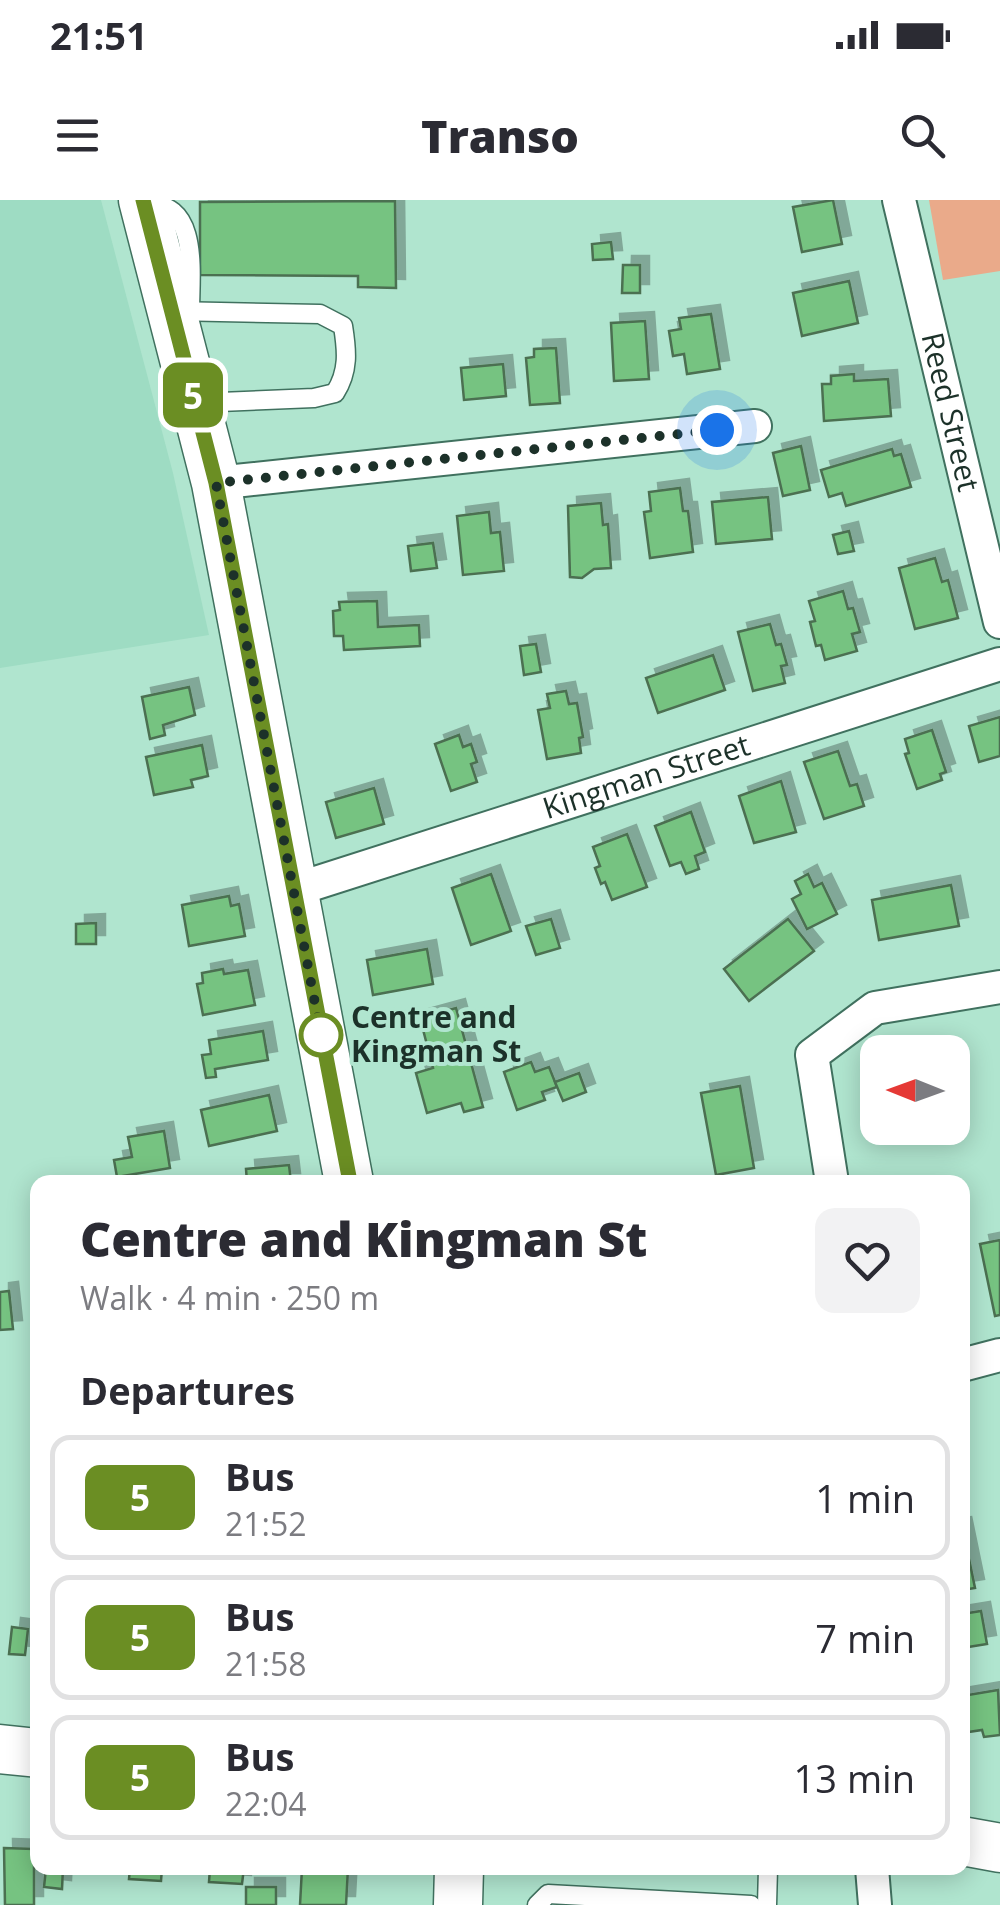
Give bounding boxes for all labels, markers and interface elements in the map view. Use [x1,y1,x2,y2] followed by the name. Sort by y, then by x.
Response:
[50,9,148,61] text: 21:51
[421,105,579,166] text: Transo
[50,108,105,163] icon: menu
[895,108,950,163] icon: search
[912,328,990,495] street label: Reed Street
[160,362,226,428] line badge: 5
[183,372,203,419] text: 5
[692,405,742,455] your location
[537,723,755,828] street label: Kingman Street
[351,996,521,1071] place label: Centre and Kingman St
[300,1014,342,1056] marker: Centre and Kingman St
[860,1035,970,1145] north arrow
[860,1035,970,1145] map controls
[80,1206,647,1271] text: Centre and Kingman St
[815,1208,920,1313] button: heart
[80,1276,379,1319] text: Walk · 4 min · 250 m
[80,1364,295,1416] text: Departures
[225,1450,294,1502] text: Bus
[815,1472,915,1524] text: 1 min
[130,1474,150,1521] text: 5
[225,1502,307,1545] text: 21:52
[225,1590,294,1642] text: Bus
[815,1612,915,1664] text: 7 min
[130,1614,150,1661] text: 5
[225,1642,307,1685] text: 21:58
[225,1730,294,1782] text: Bus
[794,1752,915,1804] text: 13 min
[130,1754,150,1801] text: 5
[225,1782,307,1825] text: 22:04

